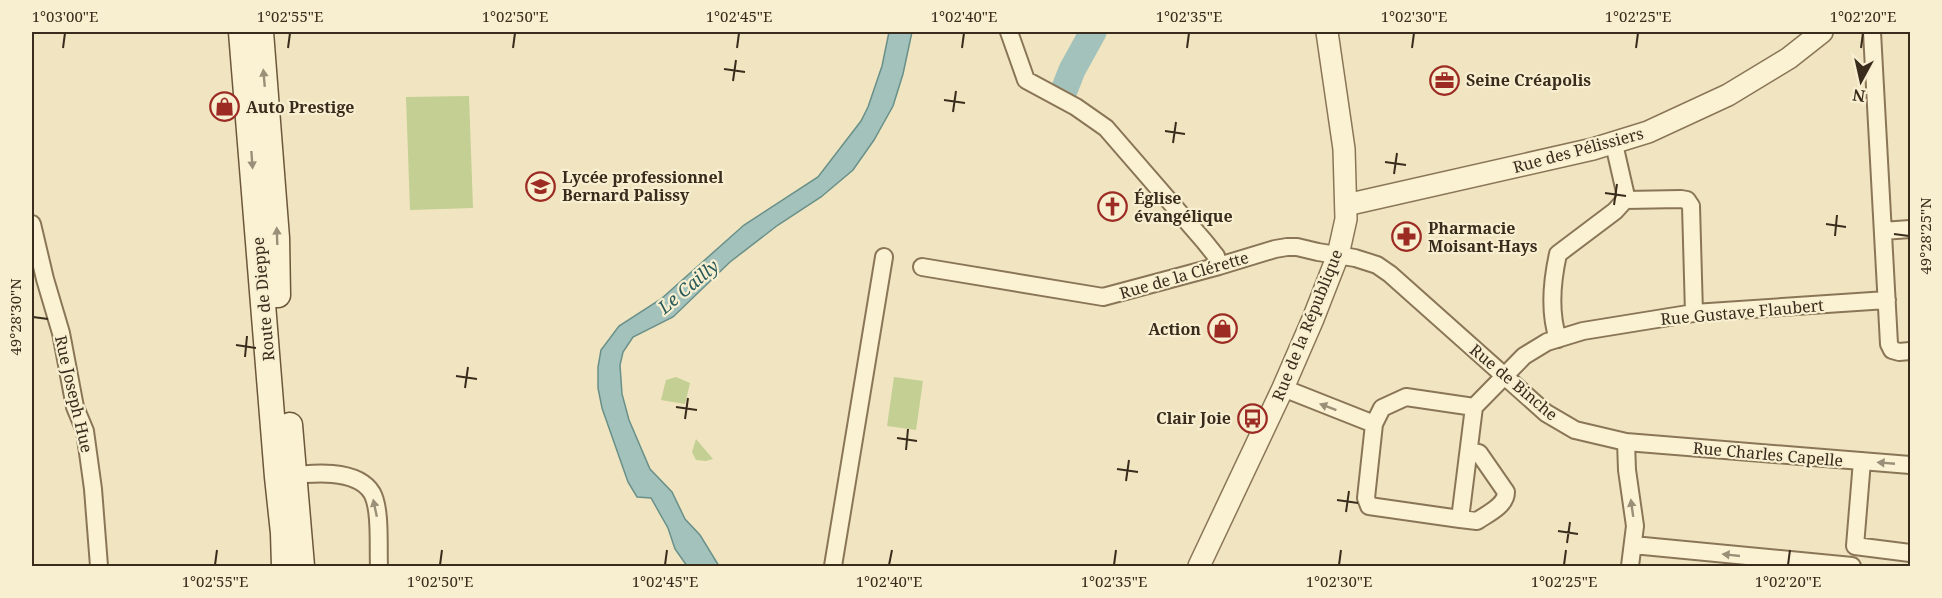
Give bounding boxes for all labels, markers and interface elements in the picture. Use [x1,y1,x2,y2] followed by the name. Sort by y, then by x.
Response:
[32,6,98,26] text: 1°03'00"E
[257,6,323,26] text: 1°02'55"E
[482,6,548,26] text: 1°02'50"E
[706,6,772,26] text: 1°02'45"E
[931,6,997,26] text: 1°02'40"E
[1156,6,1222,26] text: 1°02'35"E
[1381,6,1447,26] text: 1°02'30"E
[1605,6,1671,26] text: 1°02'25"E
[1830,6,1896,26] text: 1°02'20"E
[1831,51,1891,111] north arrow
[1429,64,1461,96] office icon: Seine Créapolis
[260,69,269,88] one-way arrow
[1466,69,1591,91] place label: Seine Créapolis
[1851,84,1867,108] text: N
[209,91,241,123] shop icon: Auto Prestige
[246,96,355,118] place label: Auto Prestige
[1510,122,1646,178] street label: Rue des Pélissiers
[247,151,257,170] one-way arrow
[562,166,724,206] place label: Lycée professionnel Bernard Palissy
[525,170,557,202] school or university icon: Lycée professionnel Bernard Palissy
[1134,187,1233,227] place label: Église évangélique
[1097,191,1129,223] church icon: Église évangélique
[1915,197,1935,275] text: 49°28'25"N
[1428,217,1538,257] place label: Pharmacie Moisant-Hays
[1391,221,1423,253] pharmacy icon: Pharmacie Moisant-Hays
[272,227,281,246] one-way arrow
[247,236,279,362] street label: Route de Dieppe
[1117,246,1251,304] street label: Rue de la Clérette
[1267,246,1347,404] street label: Rue de la République
[652,254,723,319] water label: Le Cailly
[5,278,25,356] text: 49°28'30"N
[1659,294,1825,330] street label: Rue Gustave Flaubert
[1206,313,1238,345] shop icon: Action
[1148,318,1201,340] place label: Action
[50,333,98,455] street label: Rue Joseph Hue
[1465,339,1563,425] street label: Rue de Binche
[1236,402,1268,434] bus stop icon: Clair Joie
[1319,402,1337,411] one-way arrow
[1156,407,1231,429] place label: Clair Joie
[1692,436,1844,472] street label: Rue Charles Capelle
[1877,458,1896,468] one-way arrow
[370,499,380,518] one-way arrow
[1628,499,1637,518] one-way arrow
[1722,550,1741,560] one-way arrow
[182,571,248,591] text: 1°02'55"E
[407,571,473,591] text: 1°02'50"E
[632,571,698,591] text: 1°02'45"E
[856,571,922,591] text: 1°02'40"E
[1081,571,1147,591] text: 1°02'35"E
[1306,571,1372,591] text: 1°02'30"E
[1531,571,1597,591] text: 1°02'25"E
[1755,571,1821,591] text: 1°02'20"E

